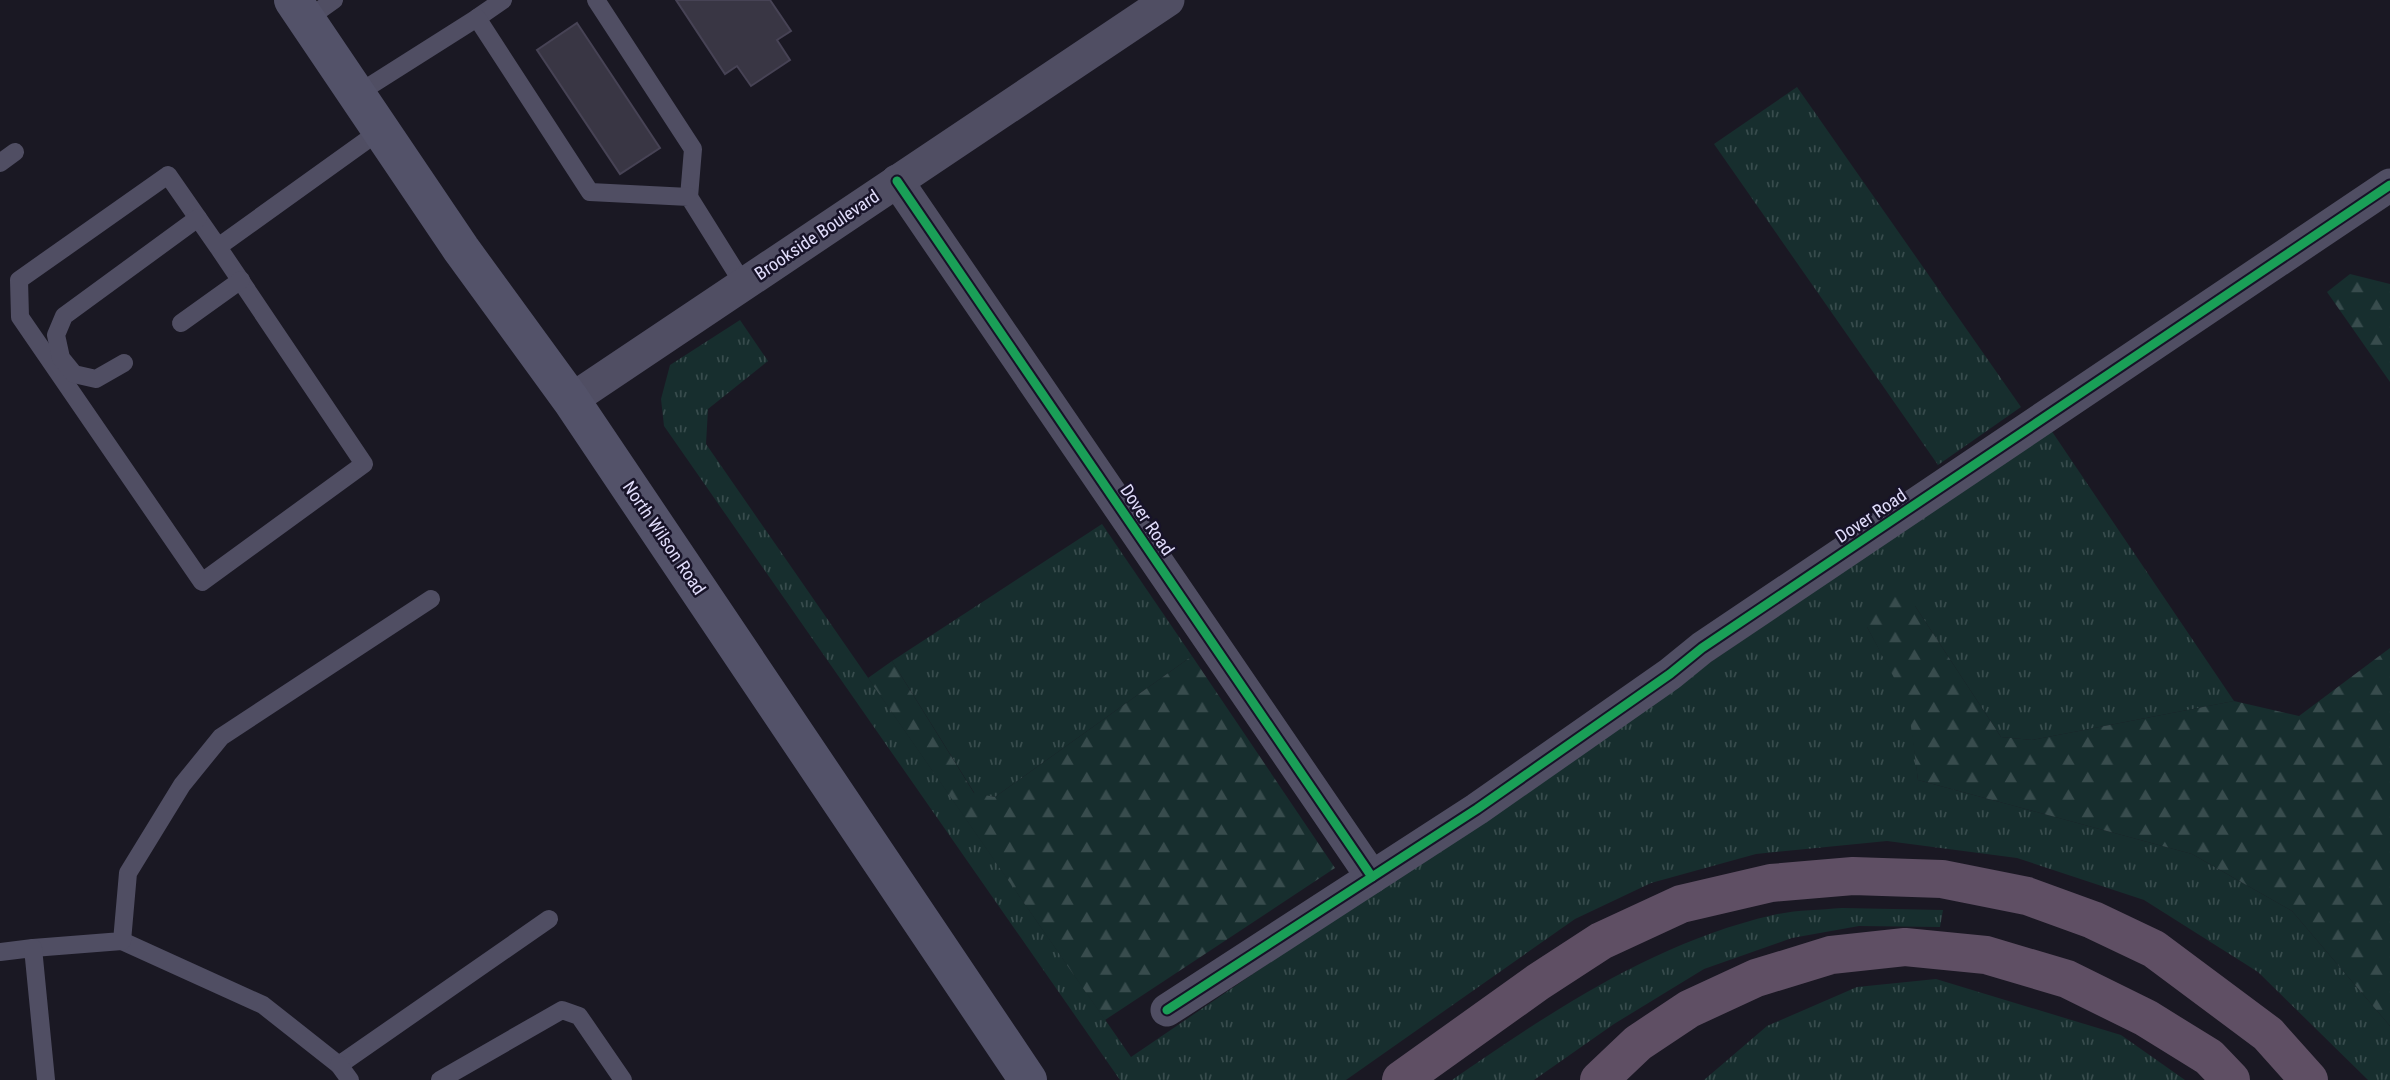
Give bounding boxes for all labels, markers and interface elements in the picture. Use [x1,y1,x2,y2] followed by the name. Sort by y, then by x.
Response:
[750,185,883,284] street label: Brookside Boulevard
[619,477,710,599] street label: North Wilson Road
[1116,480,1179,559] street label: Dover Road
[1831,484,1910,547] street label: Dover Road

